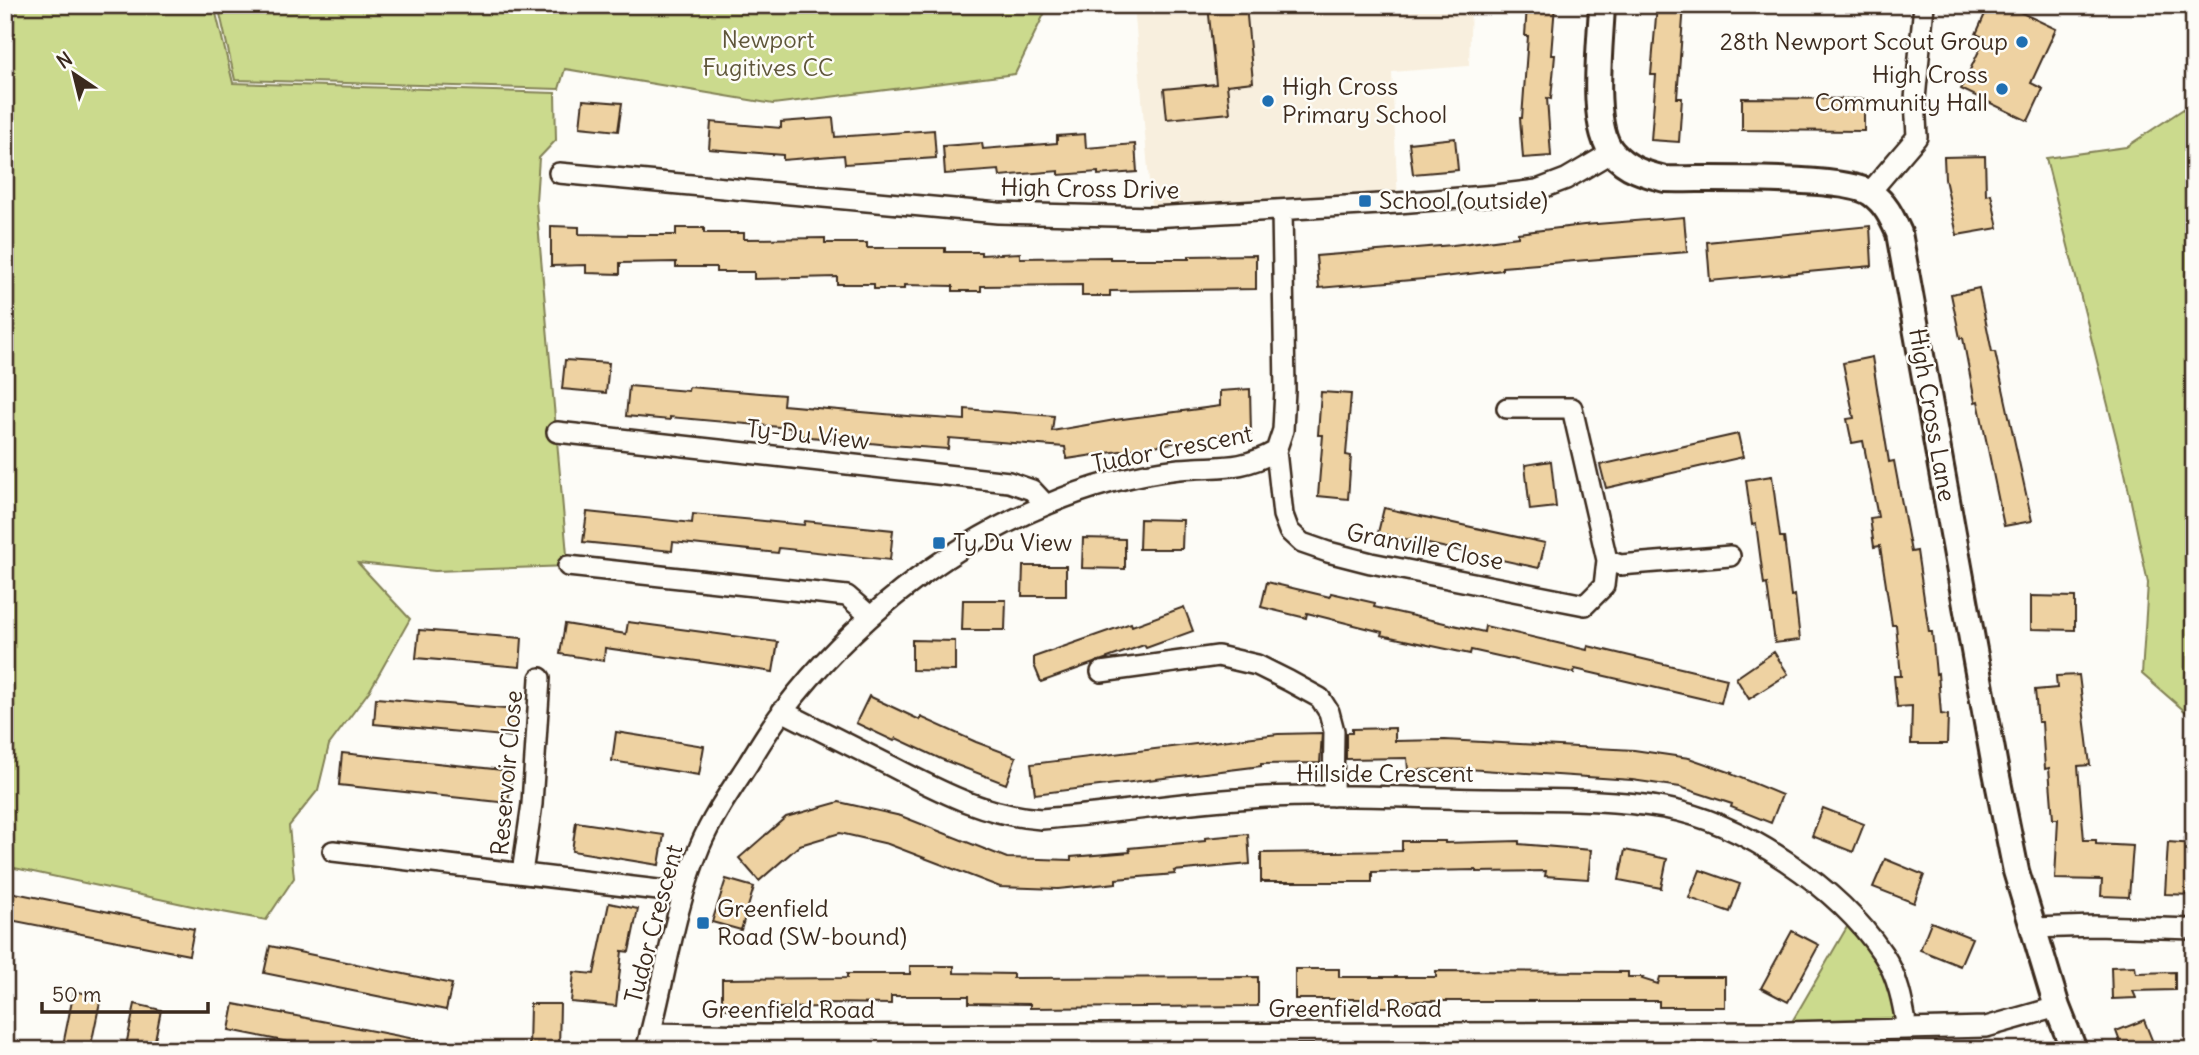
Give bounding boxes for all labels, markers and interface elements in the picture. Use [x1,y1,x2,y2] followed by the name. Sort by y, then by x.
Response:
[702,24,834,82] park label: Newport Fugitives CC
[1720,26,2008,56] place label: 28th Newport Scout Group
[2014,34,2030,50] marker: 28th Newport Scout Group
[38,38,108,108] north arrow
[52,46,77,74] text: N
[1815,59,1988,117] place label: High Cross Community Hall
[1282,71,1447,129] place label: High Cross Primary School
[1994,81,2010,97] marker: High Cross Community Hall
[1260,93,1276,109] marker: High Cross Primary School
[1000,171,1180,205] street label: High Cross Drive
[1379,185,1548,215] place label: School (outside)
[1357,193,1373,209] marker: School (outside)
[1903,326,1963,504] street label: High Cross Lane
[745,413,871,455] street label: Ty-Du View
[1089,418,1255,478] street label: Tudor Crescent
[1344,516,1506,576] street label: Granville Close
[953,527,1072,557] place label: Ty Du View
[931,535,947,551] marker: Ty Du View
[484,689,528,857] street label: Reservoir Close
[1296,758,1474,788] street label: Hillside Crescent
[617,841,689,1006] street label: Tudor Crescent
[717,893,907,951] place label: Greenfield Road (SW-bound)
[695,915,711,931] marker: Greenfield Road (SW-bound)
[42,971,208,1015] scale bar
[52,981,101,1008] text: 50 m
[1268,993,1442,1023] street label: Greenfield Road
[701,994,875,1024] street label: Greenfield Road

